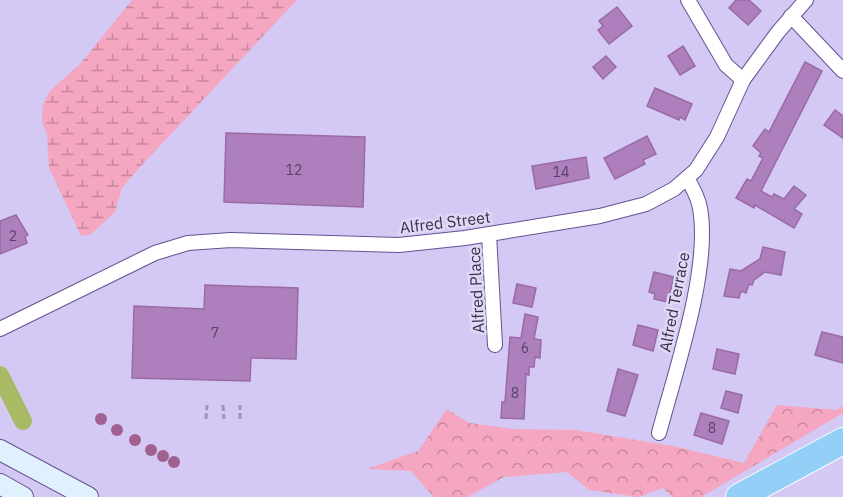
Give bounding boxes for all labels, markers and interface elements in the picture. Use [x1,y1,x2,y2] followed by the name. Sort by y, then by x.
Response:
[286,161,302,179] house number: 12
[553,163,569,181] house number: 14
[398,207,492,237] street label: Alfred Street
[9,227,17,245] house number: 2
[464,246,488,334] street label: Alfred Place
[655,250,694,354] street label: Alfred Terrace
[211,324,219,342] house number: 7
[521,339,529,357] house number: 6
[511,384,519,402] house number: 8
[708,419,716,437] house number: 8

